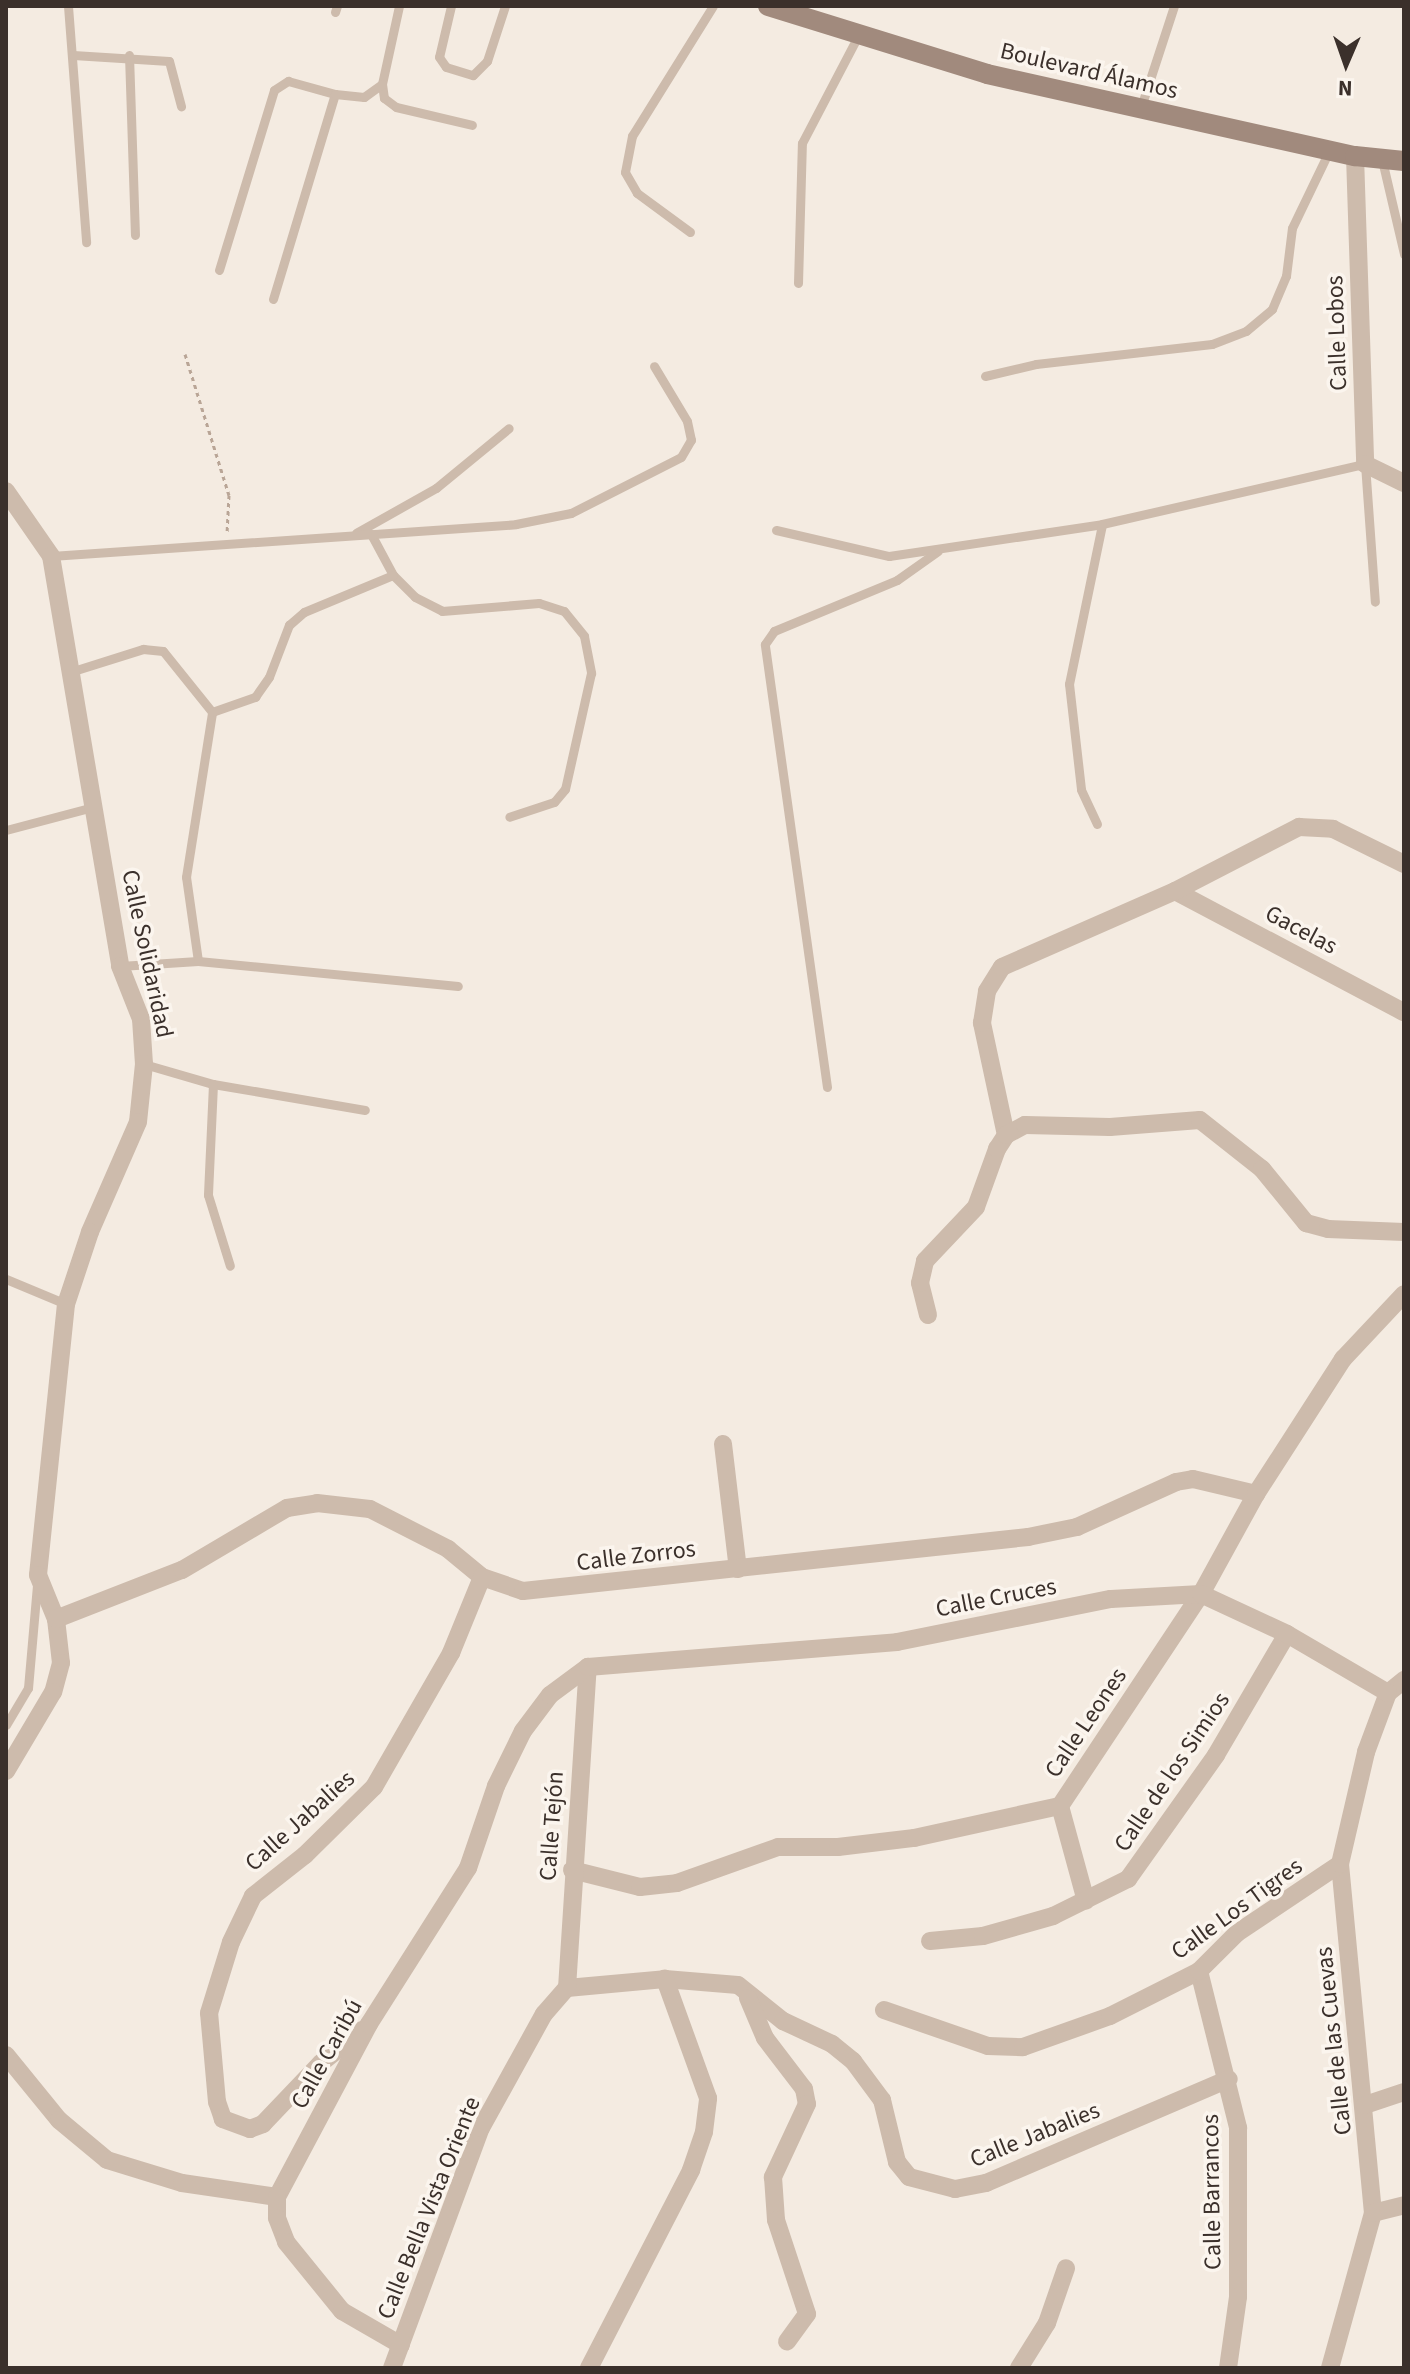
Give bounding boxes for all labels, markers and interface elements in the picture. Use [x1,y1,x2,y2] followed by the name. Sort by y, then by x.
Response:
[1306,24,1386,104] north arrow
[997,37,1181,105] street label: Boulevard Álamos
[1337,72,1353,104] text: N
[1321,275,1353,391] street label: Calle Lobos
[115,867,179,1041] street label: Calle Solidaridad
[1260,899,1342,961] street label: Gacelas
[575,1534,697,1578] street label: Calle Zorros
[933,1572,1059,1624] street label: Calle Cruces
[1039,1663,1133,1783] street label: Calle Leones
[1108,1687,1236,1857] street label: Calle de los Simios
[239,1764,361,1878] street label: Calle Jabalies
[534,1770,570,1882] street label: Calle Tejón
[1166,1852,1308,1966] street label: Calle Los Tigres
[1310,1945,1358,2137] street label: Calle de las Cuevas
[285,1994,369,2114] street label: Calle Caribú
[371,2093,487,2323] street label: Calle Bella Vista Oriente
[966,2096,1104,2174] street label: Calle Jabalies
[1196,2114,1228,2270] street label: Calle Barrancos

